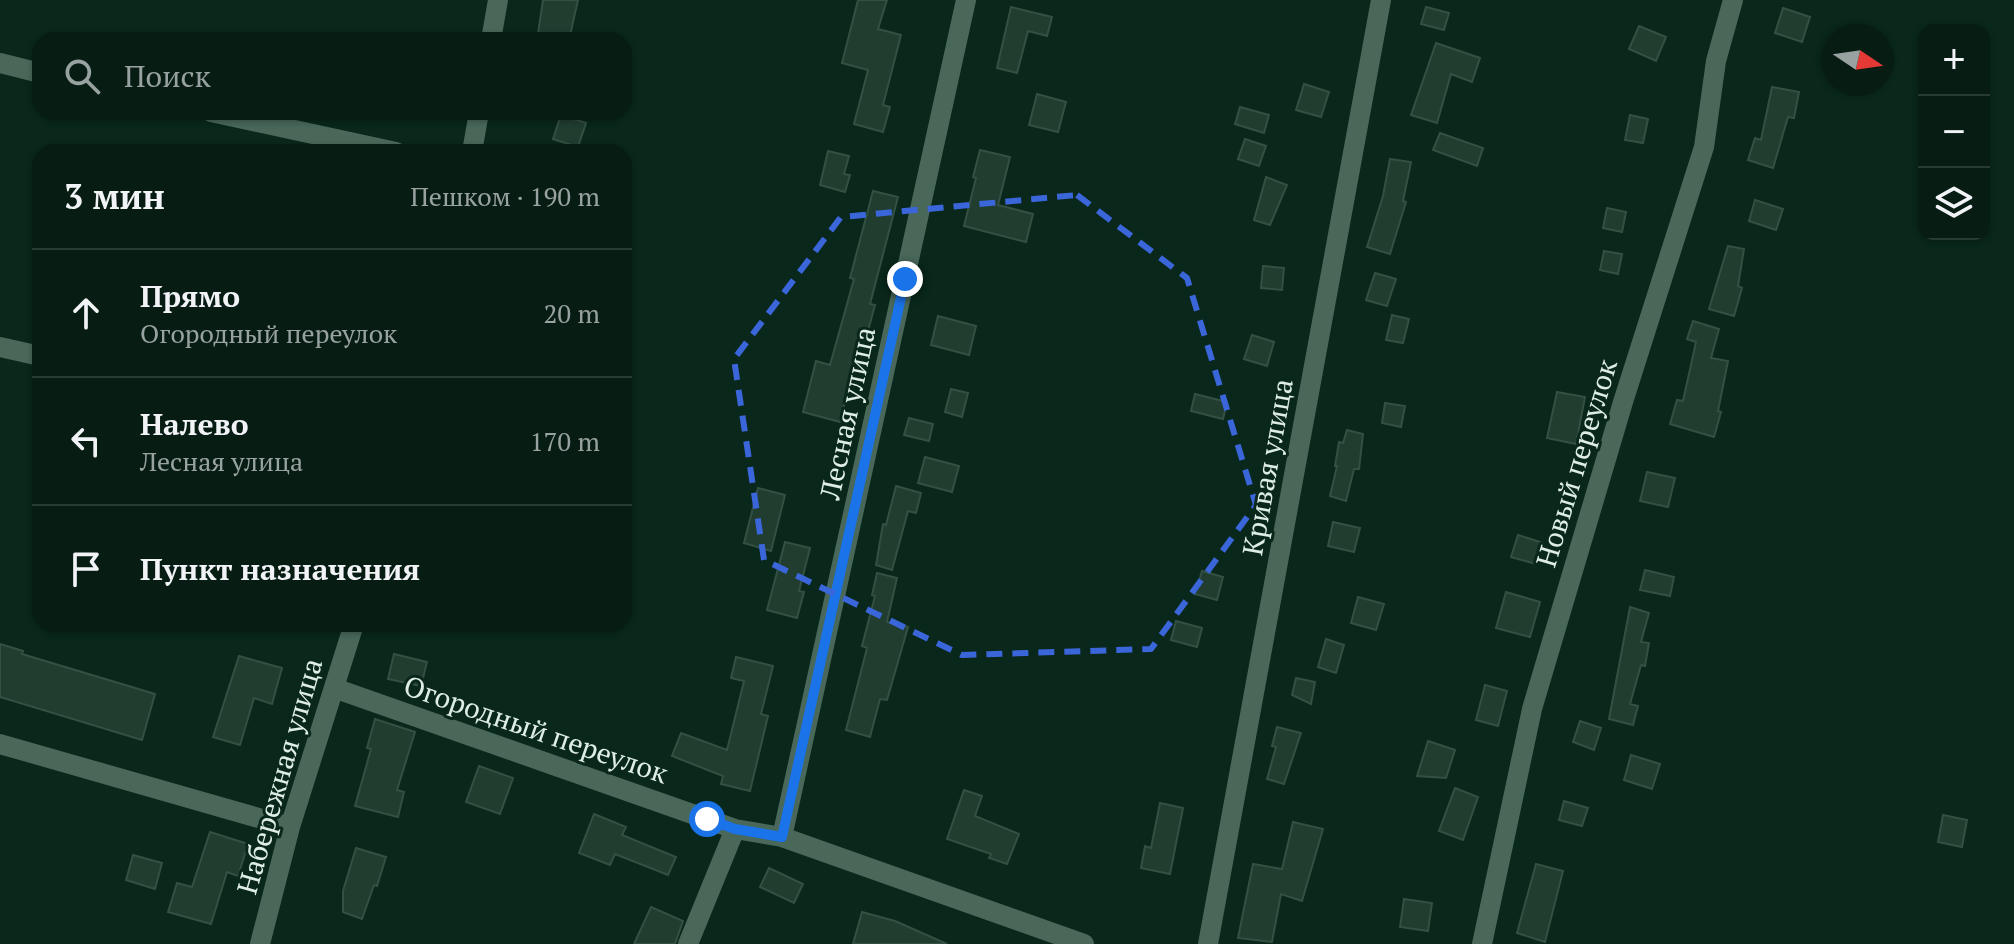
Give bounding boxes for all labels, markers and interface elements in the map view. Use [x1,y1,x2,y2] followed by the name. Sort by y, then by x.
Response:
[1822,24,1894,96] north arrow
[1918,24,1990,240] map controls
[1918,24,1990,96] button: +
[32,32,632,120] search box
[60,54,104,98] icon: search
[124,56,211,96] text: Поиск
[1918,96,1990,168] button: −
[1918,168,1990,240] button: layers
[64,174,165,219] text: 3 мин
[410,179,600,213] text: Пешком · 190 m
[887,261,923,297] route end
[140,276,240,316] text: Прямо
[64,291,108,335] icon: ahead
[544,296,600,330] text: 20 m
[140,316,397,350] text: Огородный переулок
[810,323,883,504] street label: Лесная улица
[1527,354,1625,571] street label: Новый переулок
[1233,376,1301,558] street label: Кривая улица
[140,404,249,444] text: Налево
[64,419,108,463] icon: left
[530,424,600,458] text: 170 m
[140,444,303,478] text: Лесная улица
[64,547,108,591] icon: arrive
[140,549,420,589] text: Пункт назначения
[228,654,330,898] street label: Набережная улица
[399,666,674,792] street label: Огородный переулок
[689,801,725,837] route start

